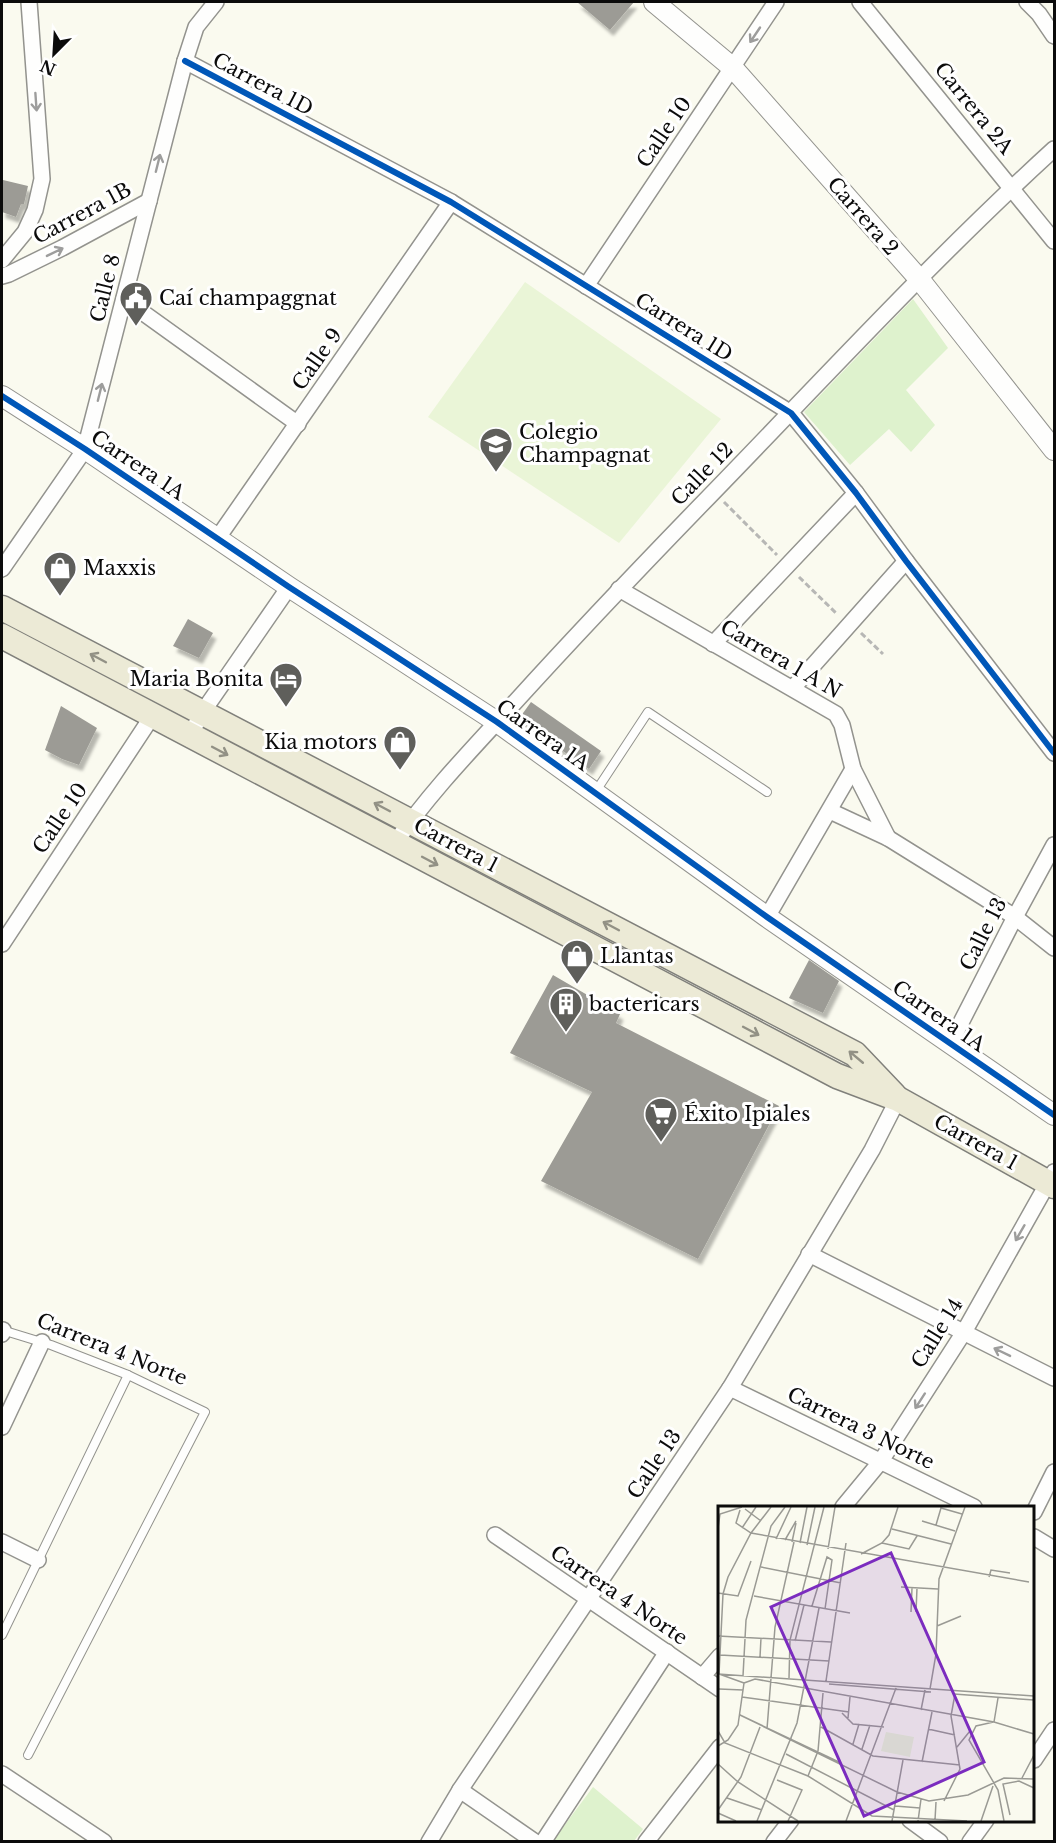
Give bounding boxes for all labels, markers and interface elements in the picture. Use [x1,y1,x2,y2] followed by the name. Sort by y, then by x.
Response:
[24,24,84,84] north arrow
[748,26,761,43] one-way arrow
[209,48,317,120] street label: Carrera 1D
[37,56,59,80] text: N
[930,57,1019,159] street label: Carrera 2A
[31,91,42,111] one-way arrow
[632,92,696,172] street label: Calle 10
[153,153,165,172] one-way arrow
[822,172,904,260] street label: Carrera 2
[29,177,135,249] street label: Carrera 1B
[45,246,63,257] one-way arrow
[85,251,125,325] street label: Calle 8
[118,280,154,327] public building icon: Caí champaggnat
[159,286,337,310] place label: Caí champaggnat
[631,288,737,366] street label: Carrera 1D
[287,323,347,395] street label: Calle 9
[95,383,106,402] one-way arrow
[519,420,651,467] place label: Colegio Champagnat
[87,425,190,505] street label: Carrera 1A
[478,426,514,473] school or university icon: Colegio Champagnat
[666,437,738,511] street label: Calle 12
[42,550,78,597] shop icon: Maxxis
[83,556,156,580] place label: Maxxis
[716,615,846,703] street label: Carrera 1 A N
[89,652,107,663] one-way arrow
[268,661,304,708] hotel icon: Maria Bonita
[130,667,264,691] place label: Maria Bonita
[492,694,595,776] street label: Carrera 1A
[382,724,418,771] shop icon: Kia motors
[264,730,377,754] place label: Kia motors
[211,746,229,757] one-way arrow
[28,778,92,858] street label: Calle 10
[373,800,391,812] one-way arrow
[410,813,502,877] street label: Carrera 1
[421,856,439,868] one-way arrow
[954,894,1012,974] street label: Calle 13
[602,920,620,931] one-way arrow
[559,938,595,985] shop icon: Llantas
[600,944,674,968] place label: Llantas
[888,975,991,1057] street label: Carrera 1A
[548,986,584,1033] building icon: bactericars
[588,992,700,1016] place label: bactericars
[742,1025,760,1037] one-way arrow
[848,1051,864,1064] one-way arrow
[643,1096,679,1143] supermarket icon: Éxito Ipiales
[684,1101,810,1126] place label: Éxito Ipiales
[930,1109,1022,1175] street label: Carrera 1
[1014,1224,1026,1241] one-way arrow
[906,1294,968,1372] street label: Calle 14
[33,1308,191,1390] street label: Carrera 4 Norte
[994,1345,1012,1357] one-way arrow
[784,1382,938,1474] street label: Carrera 3 Norte
[914,1392,926,1408] one-way arrow
[622,1425,686,1503] street label: Calle 13
[718,1506,1035,1822] inset map
[546,1540,692,1650] street label: Carrera 4 Norte

